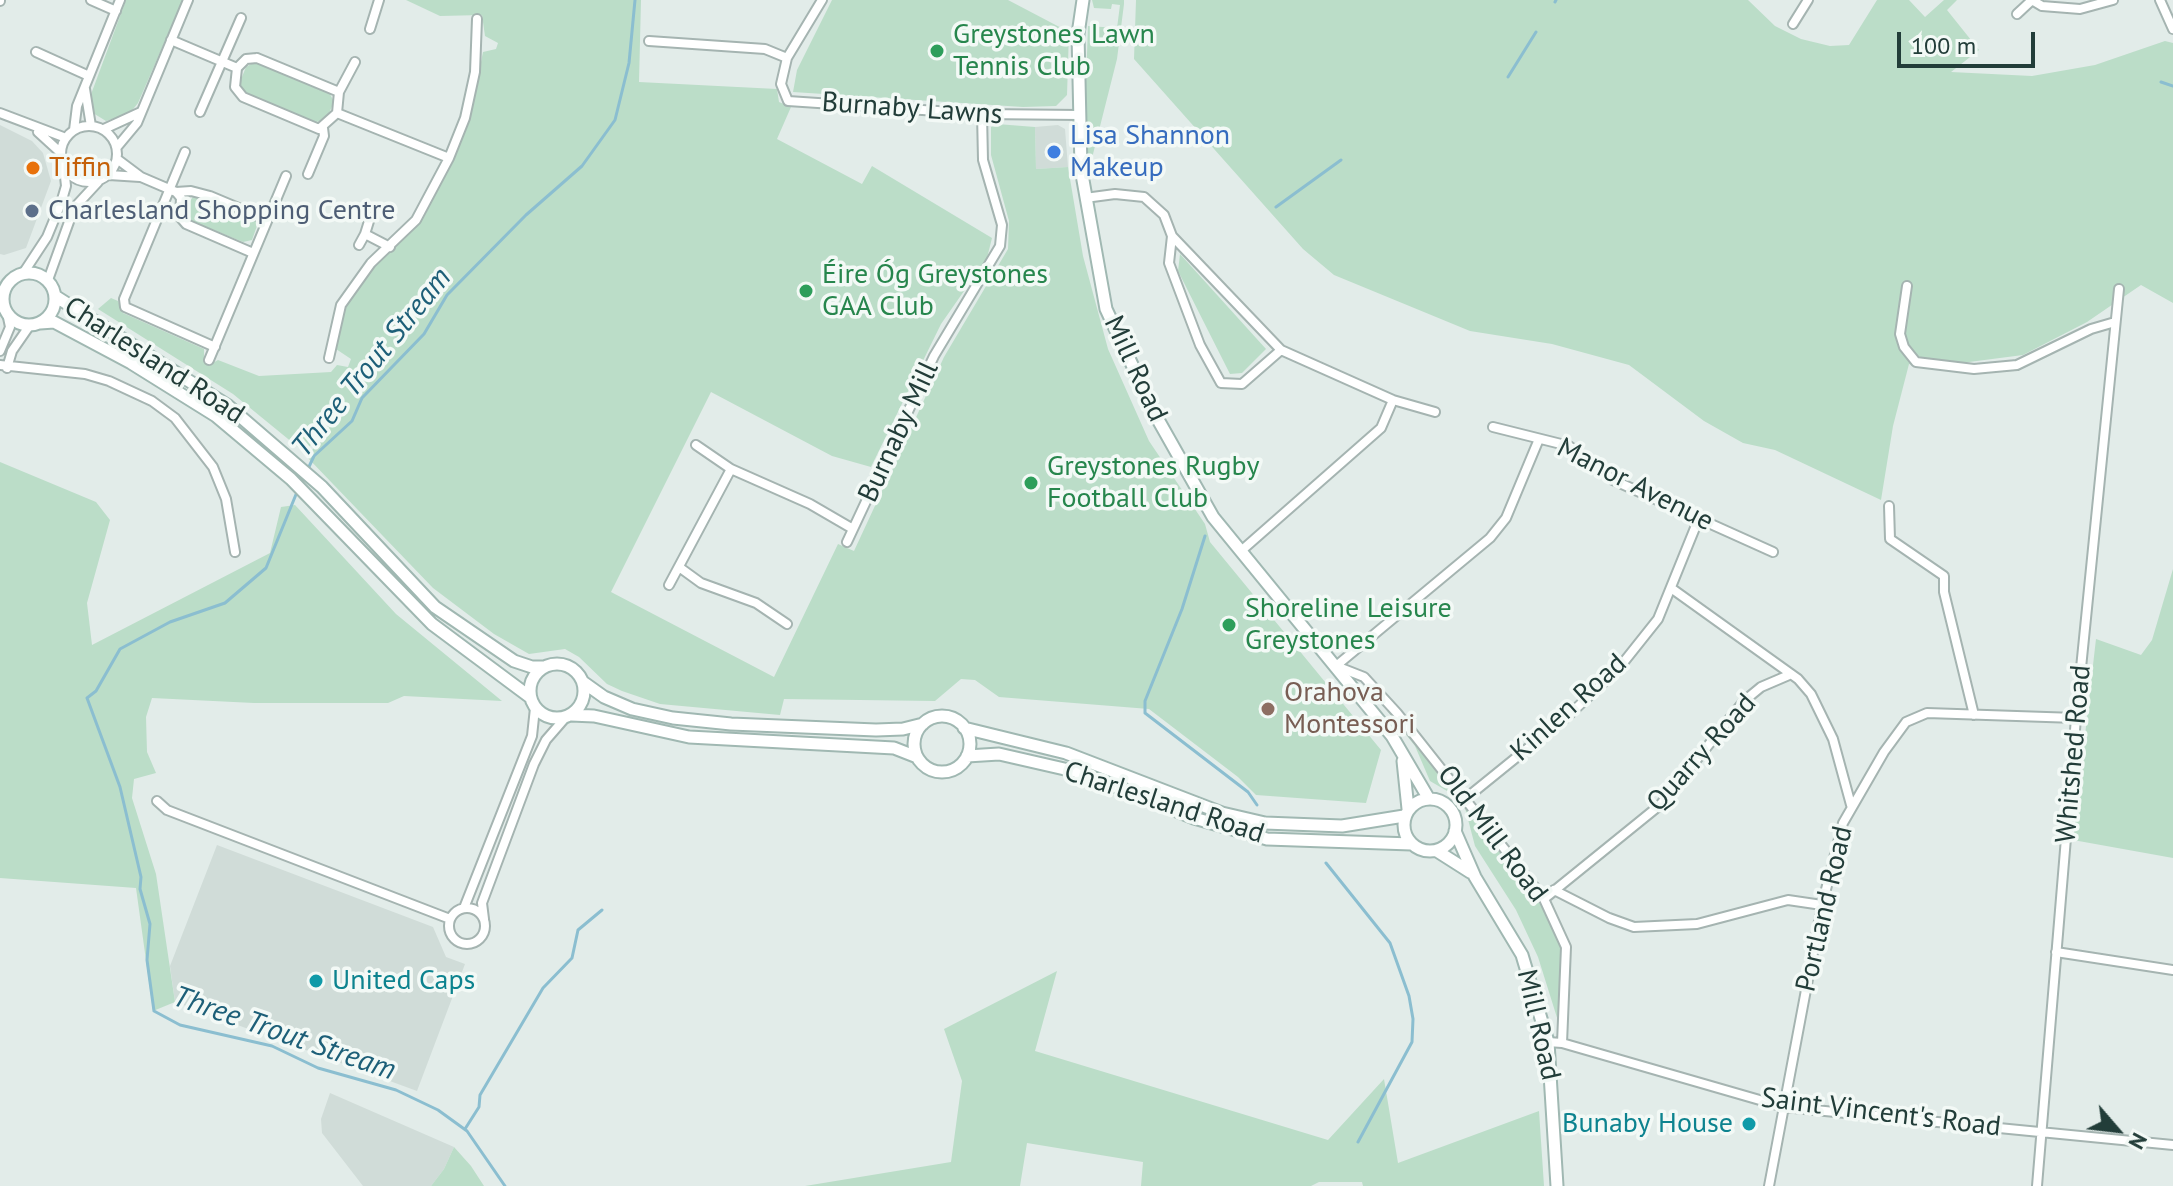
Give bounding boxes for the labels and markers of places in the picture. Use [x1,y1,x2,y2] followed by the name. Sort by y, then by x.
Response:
[953,18,1155,84] place label: Greystones Lawn Tennis Club
[928,42,946,60] marker: Greystones Lawn Tennis Club
[1070,119,1230,185] place label: Lisa Shannon Makeup
[1045,143,1063,161] marker: Lisa Shannon Makeup
[49,151,111,185] place label: Tiffin
[24,159,42,177] marker: Tiffin
[48,194,395,228] place label: Charlesland Shopping Centre
[23,202,41,220] marker: Charlesland Shopping Centre
[822,258,1048,324] place label: Éire Óg Greystones GAA Club
[797,282,815,300] marker: Éire Óg Greystones GAA Club
[1047,450,1259,516] place label: Greystones Rugby Football Club
[1022,474,1040,492] marker: Greystones Rugby Football Club
[1245,592,1452,658] place label: Shoreline Leisure Greystones
[1220,616,1238,634] marker: Shoreline Leisure Greystones
[1284,676,1415,742] place label: Orahova Montessori
[1259,700,1277,718] marker: Orahova Montessori
[332,964,475,998] place label: United Caps
[307,972,325,990] marker: United Caps
[1562,1107,1733,1141] place label: Bunaby House
[1740,1115,1758,1133] marker: Bunaby House

